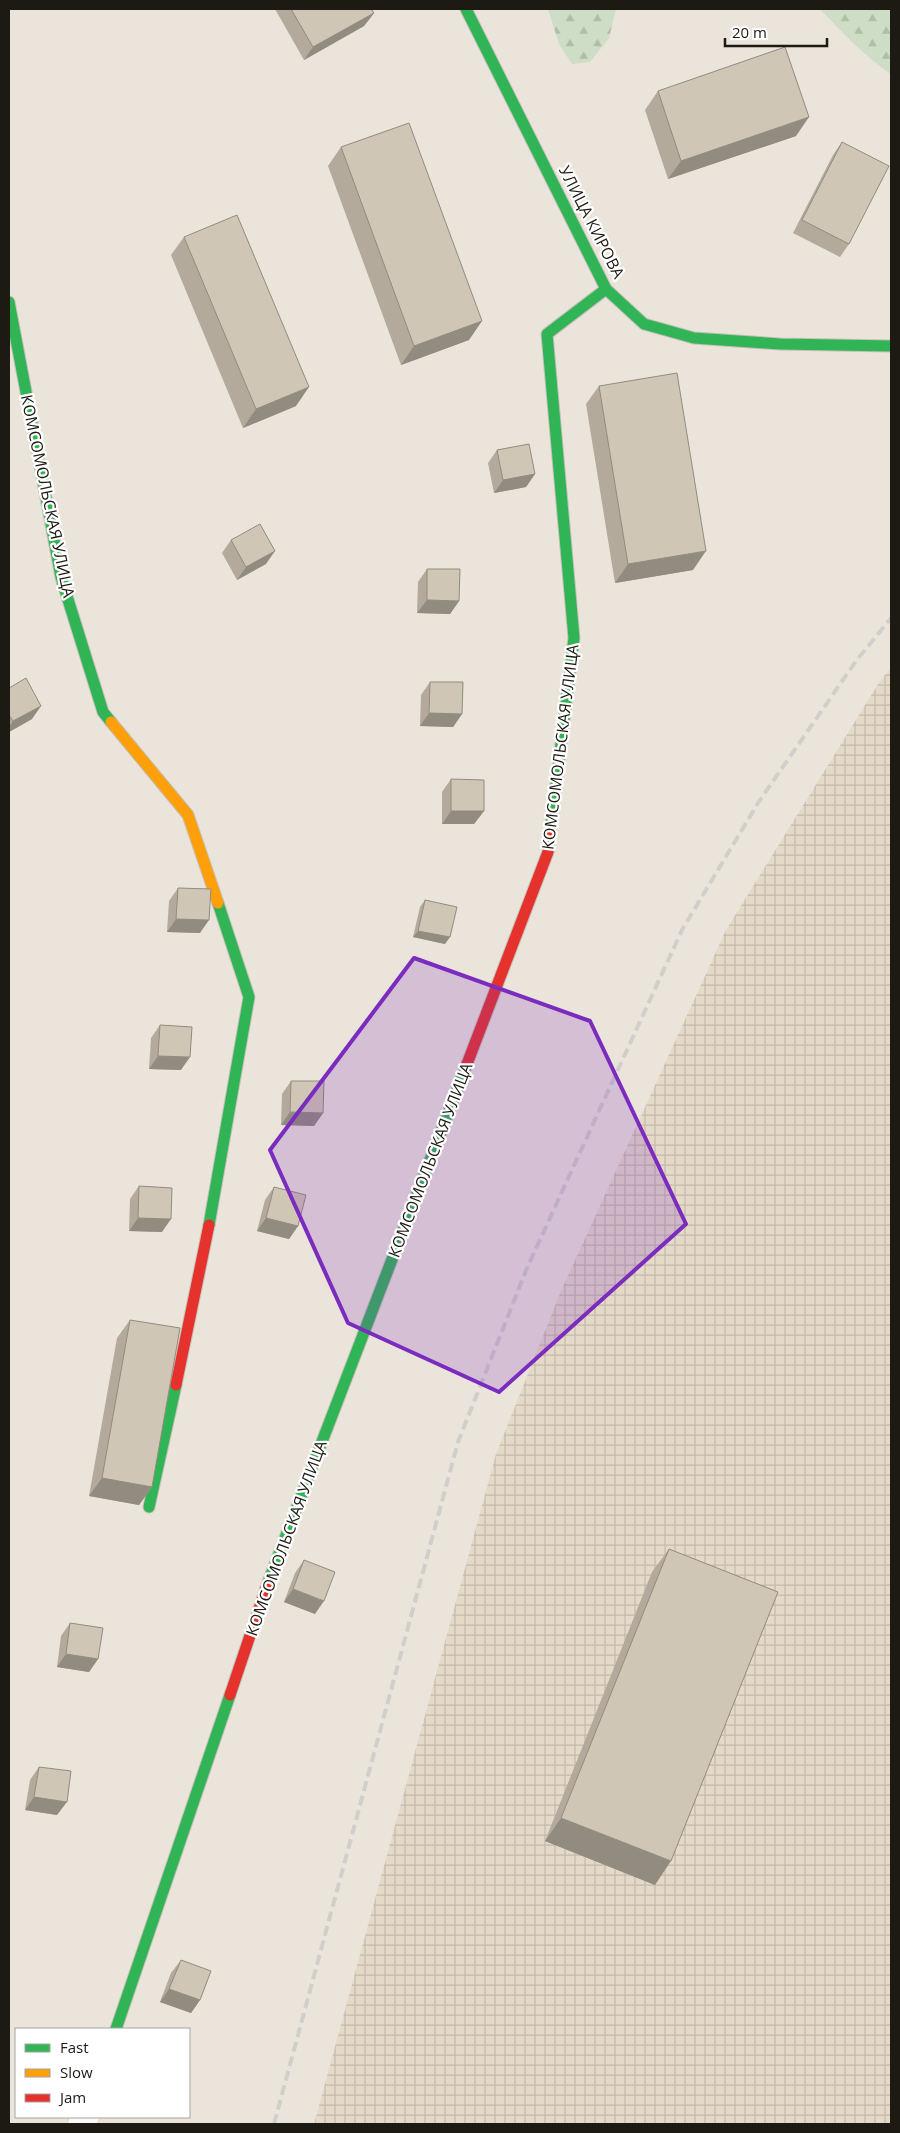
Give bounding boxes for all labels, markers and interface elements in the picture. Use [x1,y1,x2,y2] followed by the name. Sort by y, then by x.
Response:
[725,15,828,47] scale bar
[732,22,767,42] text: 20 m
[554,162,630,283] street label: УЛИЦА КИРОВА
[16,393,80,600] street label: КОМСОМОЛЬСКАЯ УЛИЦА
[536,642,584,851] street label: КОМСОМОЛЬСКАЯ УЛИЦА
[383,1059,478,1260] street label: КОМСОМОЛЬСКАЯ УЛИЦА
[240,1436,332,1639] street label: КОМСОМОЛЬСКАЯ УЛИЦА
[15,2028,190,2118] legend
[60,2037,89,2057] text: Fast
[60,2062,93,2082] text: Slow
[58,2087,86,2107] text: Jam

